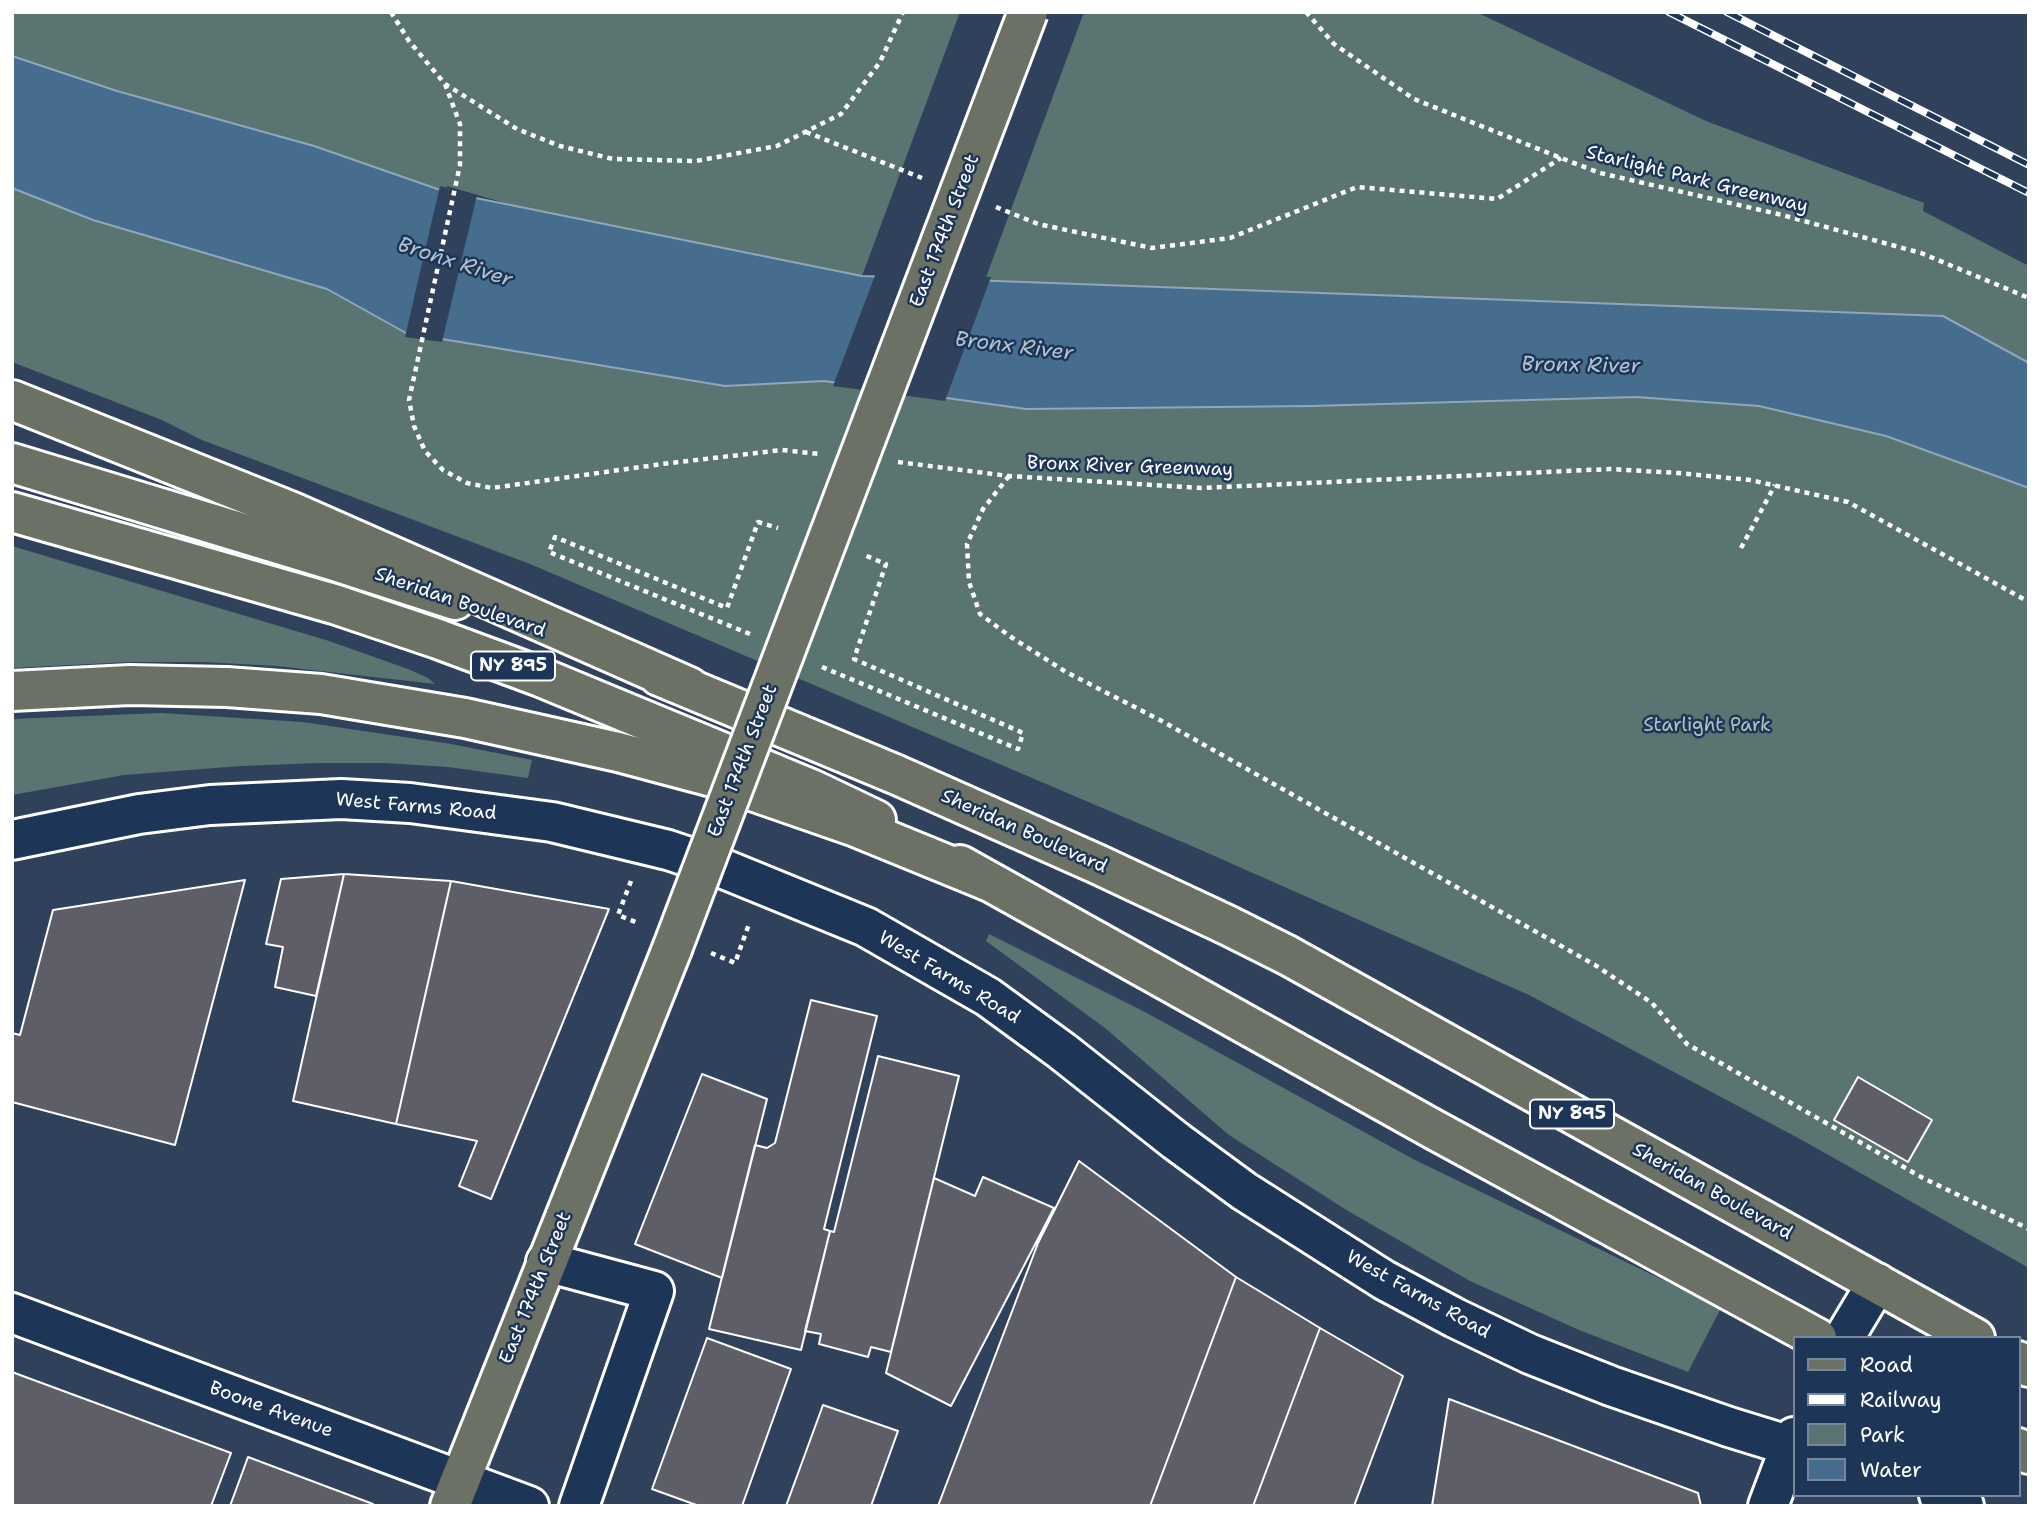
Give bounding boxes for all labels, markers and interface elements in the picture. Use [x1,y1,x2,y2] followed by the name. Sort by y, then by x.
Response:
[1584,141,1810,219] street label: Starlight Park Greenway
[905,151,985,311] street label: East 174th Street
[394,233,516,293] water label: Bronx River
[953,327,1075,367] water label: Bronx River
[1521,352,1641,380] water label: Bronx River
[1027,452,1233,482] street label: Bronx River Greenway
[372,563,548,643] street label: Sheridan Boulevard
[471,652,555,680] road number: NY 895
[703,681,783,841] street label: East 174th Street
[1643,715,1771,737] park label: Starlight Park
[937,785,1111,879] street label: Sheridan Boulevard
[335,789,497,825] street label: West Farms Road
[874,927,1024,1029] street label: West Farms Road
[1530,1100,1614,1128] road number: NY 895
[1628,1139,1796,1245] street label: Sheridan Boulevard
[495,1209,577,1367] street label: East 174th Street
[1342,1246,1494,1344] street label: West Farms Road
[1792,1336,2020,1497] legend
[1860,1351,1913,1379] text: Road
[206,1377,336,1443] street label: Boone Avenue
[1860,1386,1942,1414] text: Railway
[1860,1421,1905,1449] text: Park
[1860,1456,1922,1484] text: Water

